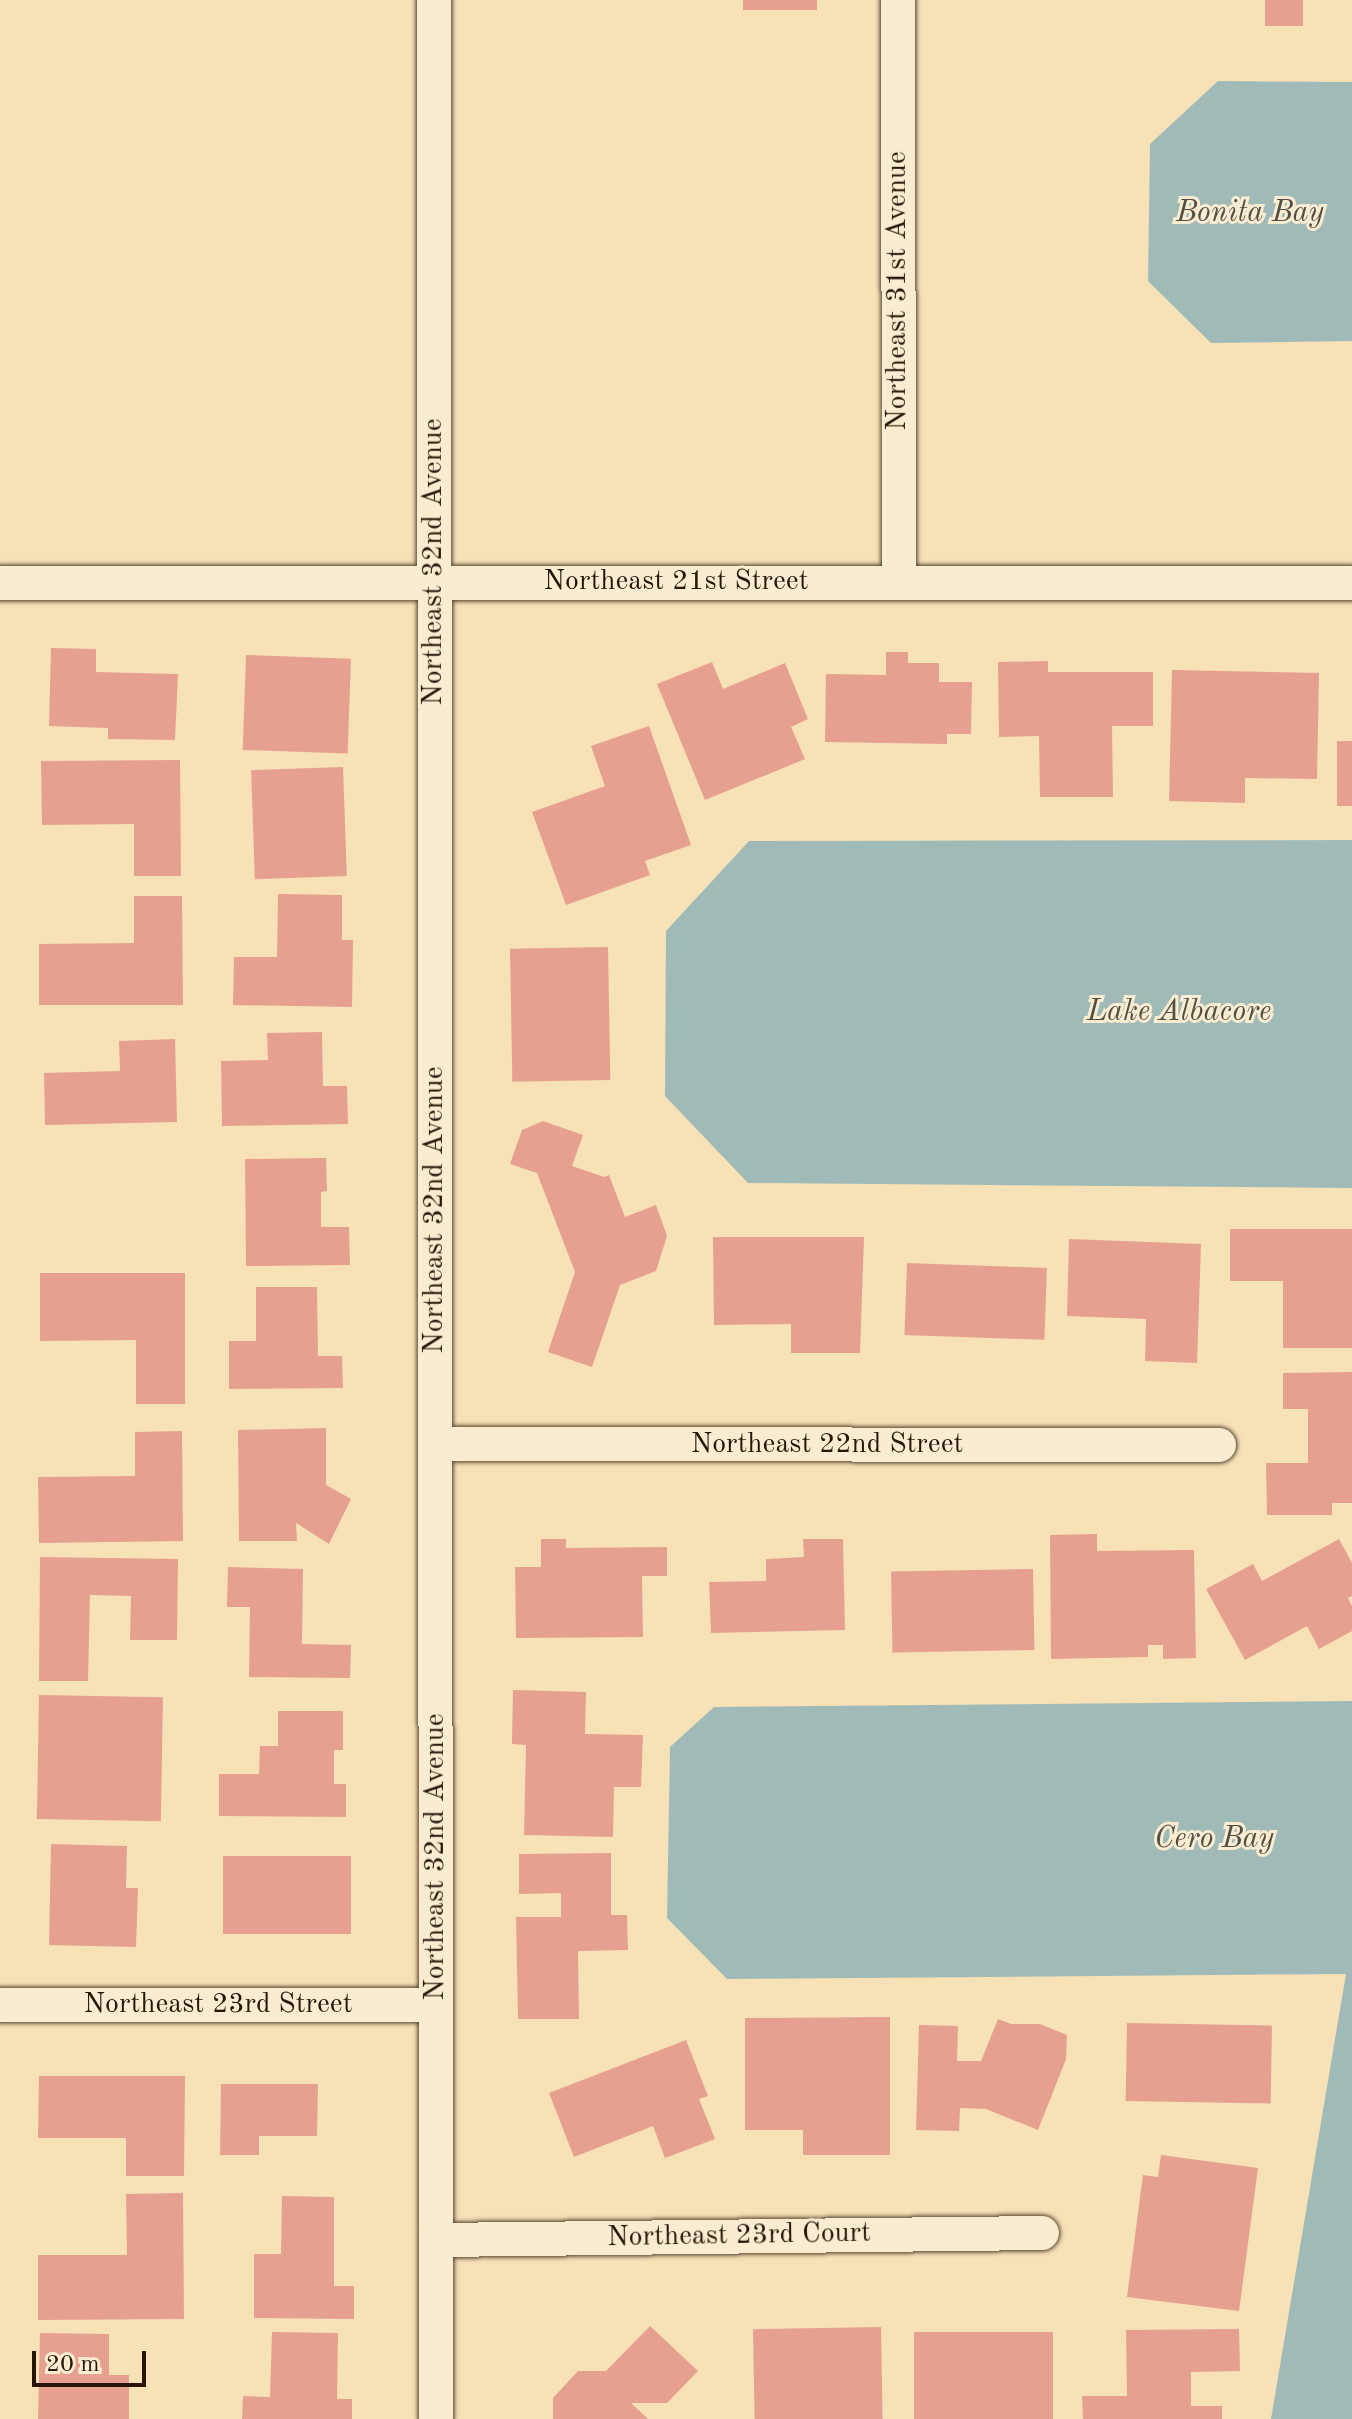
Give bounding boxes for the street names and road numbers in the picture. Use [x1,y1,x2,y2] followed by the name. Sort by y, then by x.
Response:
[881,151,915,431] street label: Northeast 31st Avenue
[417,418,451,706] street label: Northeast 32nd Avenue
[544,565,808,599] street label: Northeast 21st Street
[418,1066,452,1354] street label: Northeast 32nd Avenue
[691,1428,963,1462] street label: Northeast 22nd Street
[419,1713,453,2001] street label: Northeast 32nd Avenue
[83,1988,353,2022] street label: Northeast 23rd Street
[607,2217,871,2255] street label: Northeast 23rd Court

